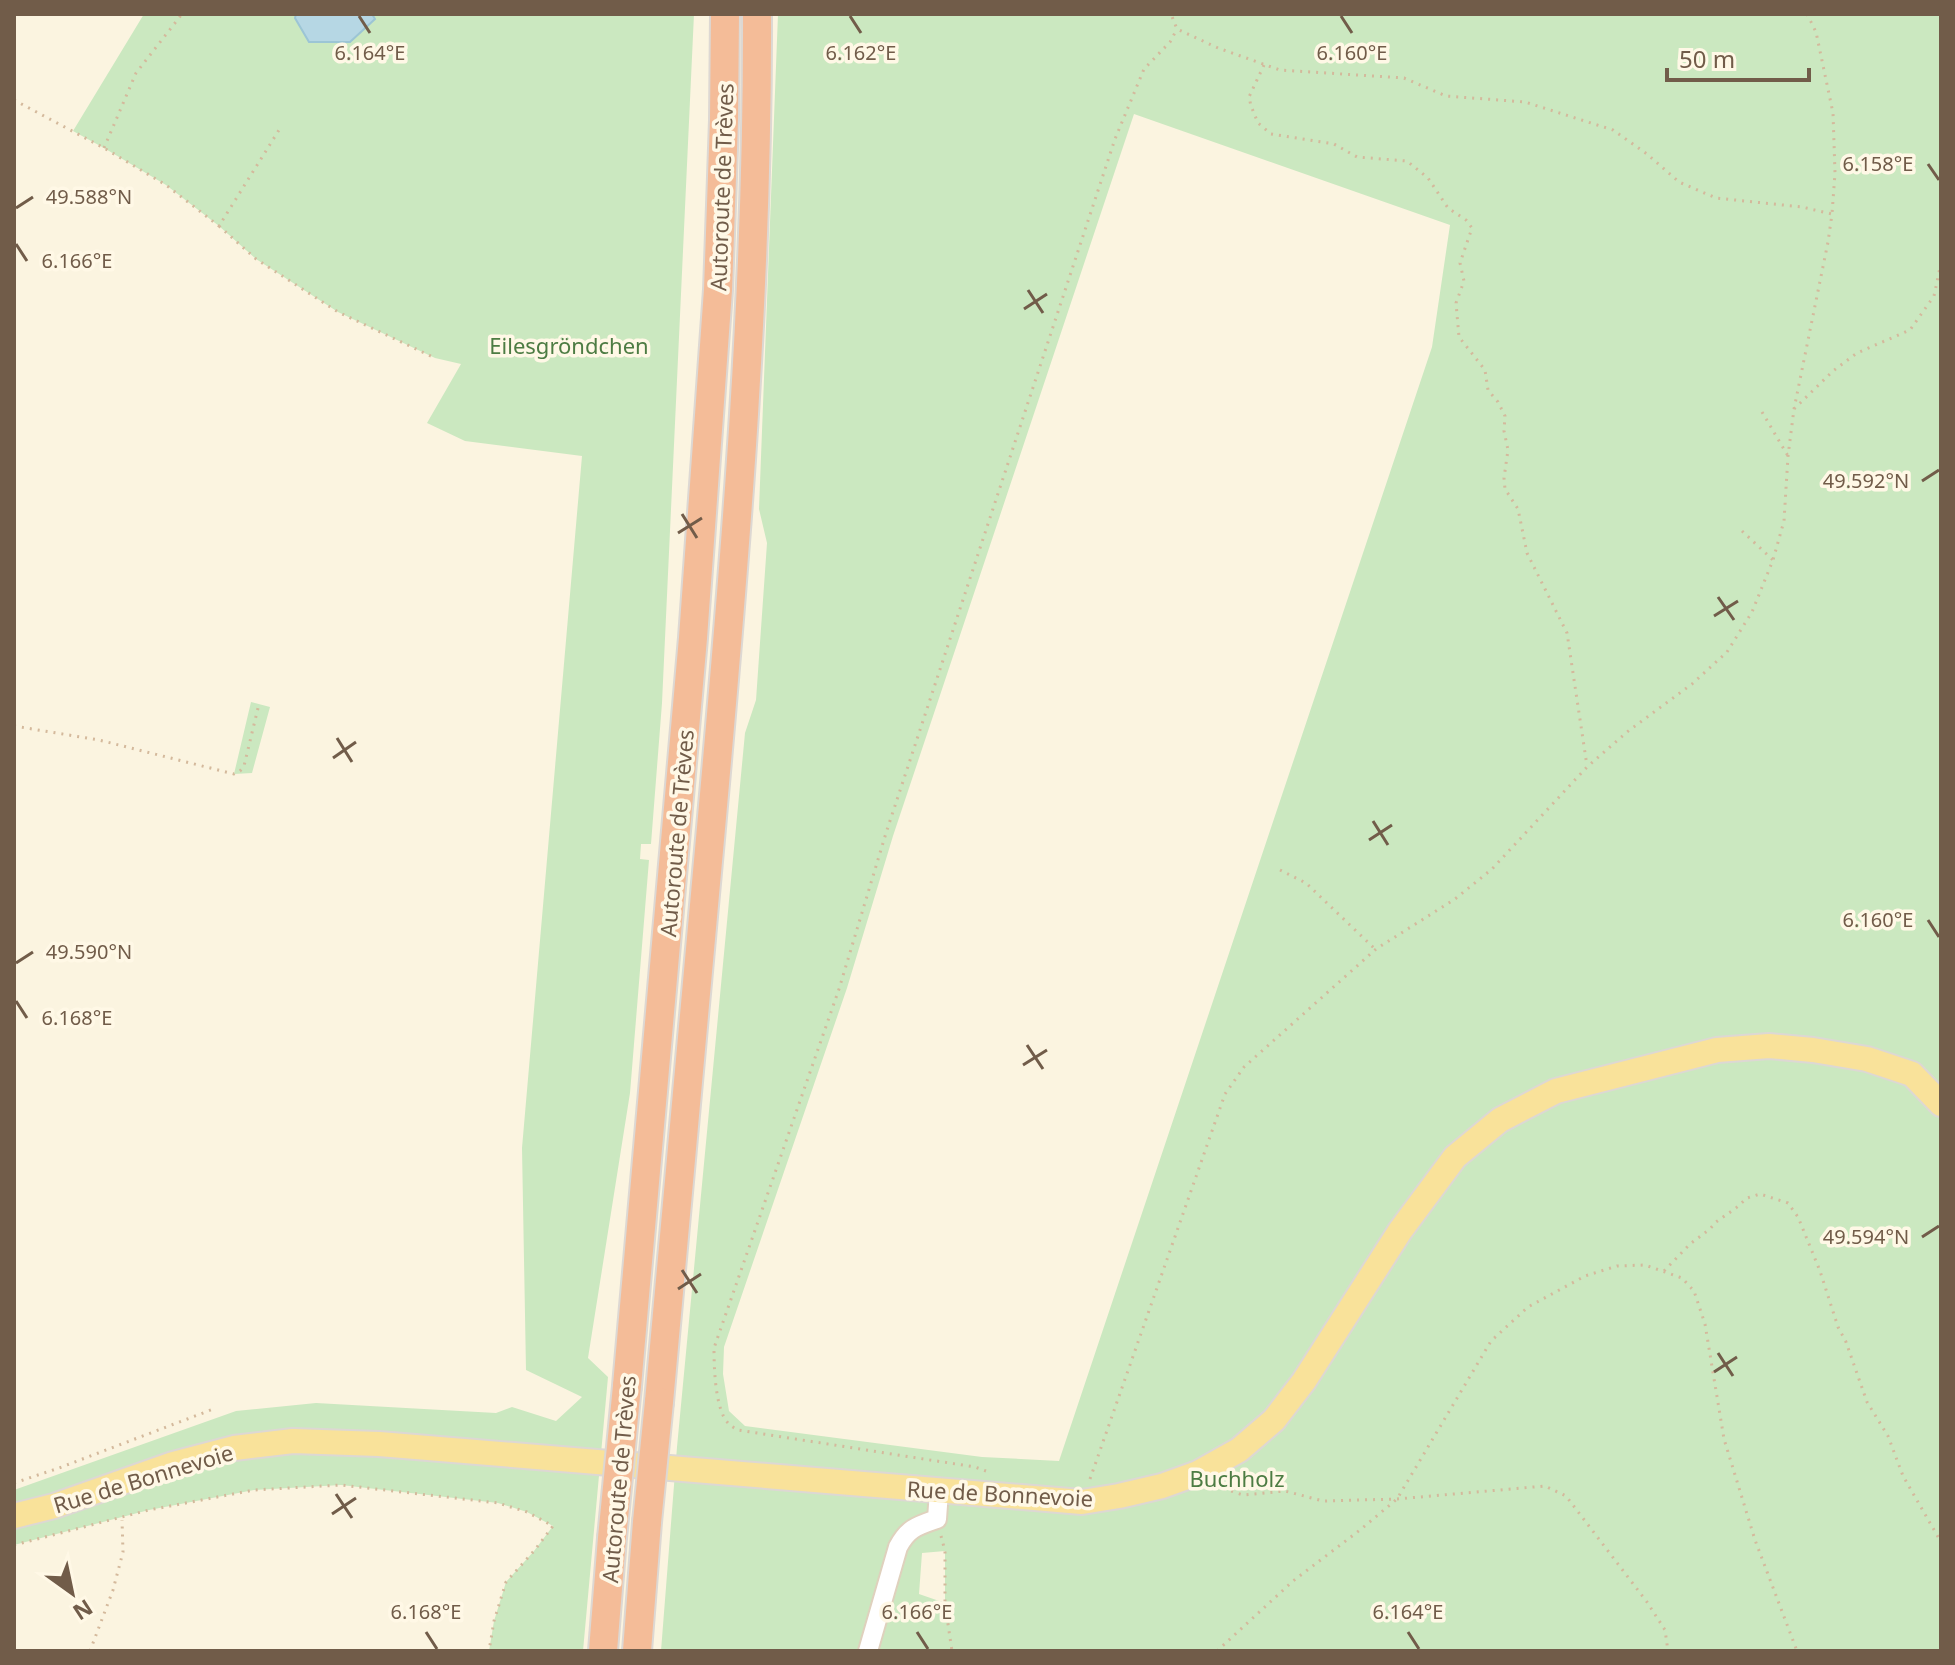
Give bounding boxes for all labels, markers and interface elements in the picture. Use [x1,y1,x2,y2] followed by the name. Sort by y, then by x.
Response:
[1667,32,1809,82] scale bar
[335,39,405,66] text: 6.164°E
[826,39,896,66] text: 6.162°E
[1317,39,1387,66] text: 6.160°E
[1679,42,1735,75] text: 50 m
[702,83,740,291] street label: Autoroute de Trèves
[1843,150,1913,177] text: 6.158°E
[46,183,132,210] text: 49.588°N
[42,247,112,274] text: 6.166°E
[489,330,649,360] park label: Eilesgröndchen
[1823,467,1909,494] text: 49.592°N
[652,728,700,938] street label: Autoroute de Trèves
[1843,906,1913,933] text: 6.160°E
[46,938,132,965] text: 49.590°N
[42,1004,112,1031] text: 6.168°E
[1823,1223,1909,1250] text: 49.594°N
[594,1374,642,1584] street label: Autoroute de Trèves
[49,1436,237,1520] street label: Rue de Bonnevoie
[1190,1463,1284,1493] park label: Buchholz
[906,1473,1094,1513] street label: Rue de Bonnevoie
[32,1553,112,1633] north arrow
[68,1593,99,1628] text: N
[391,1598,461,1625] text: 6.168°E
[882,1598,952,1625] text: 6.166°E
[1373,1598,1443,1625] text: 6.164°E

